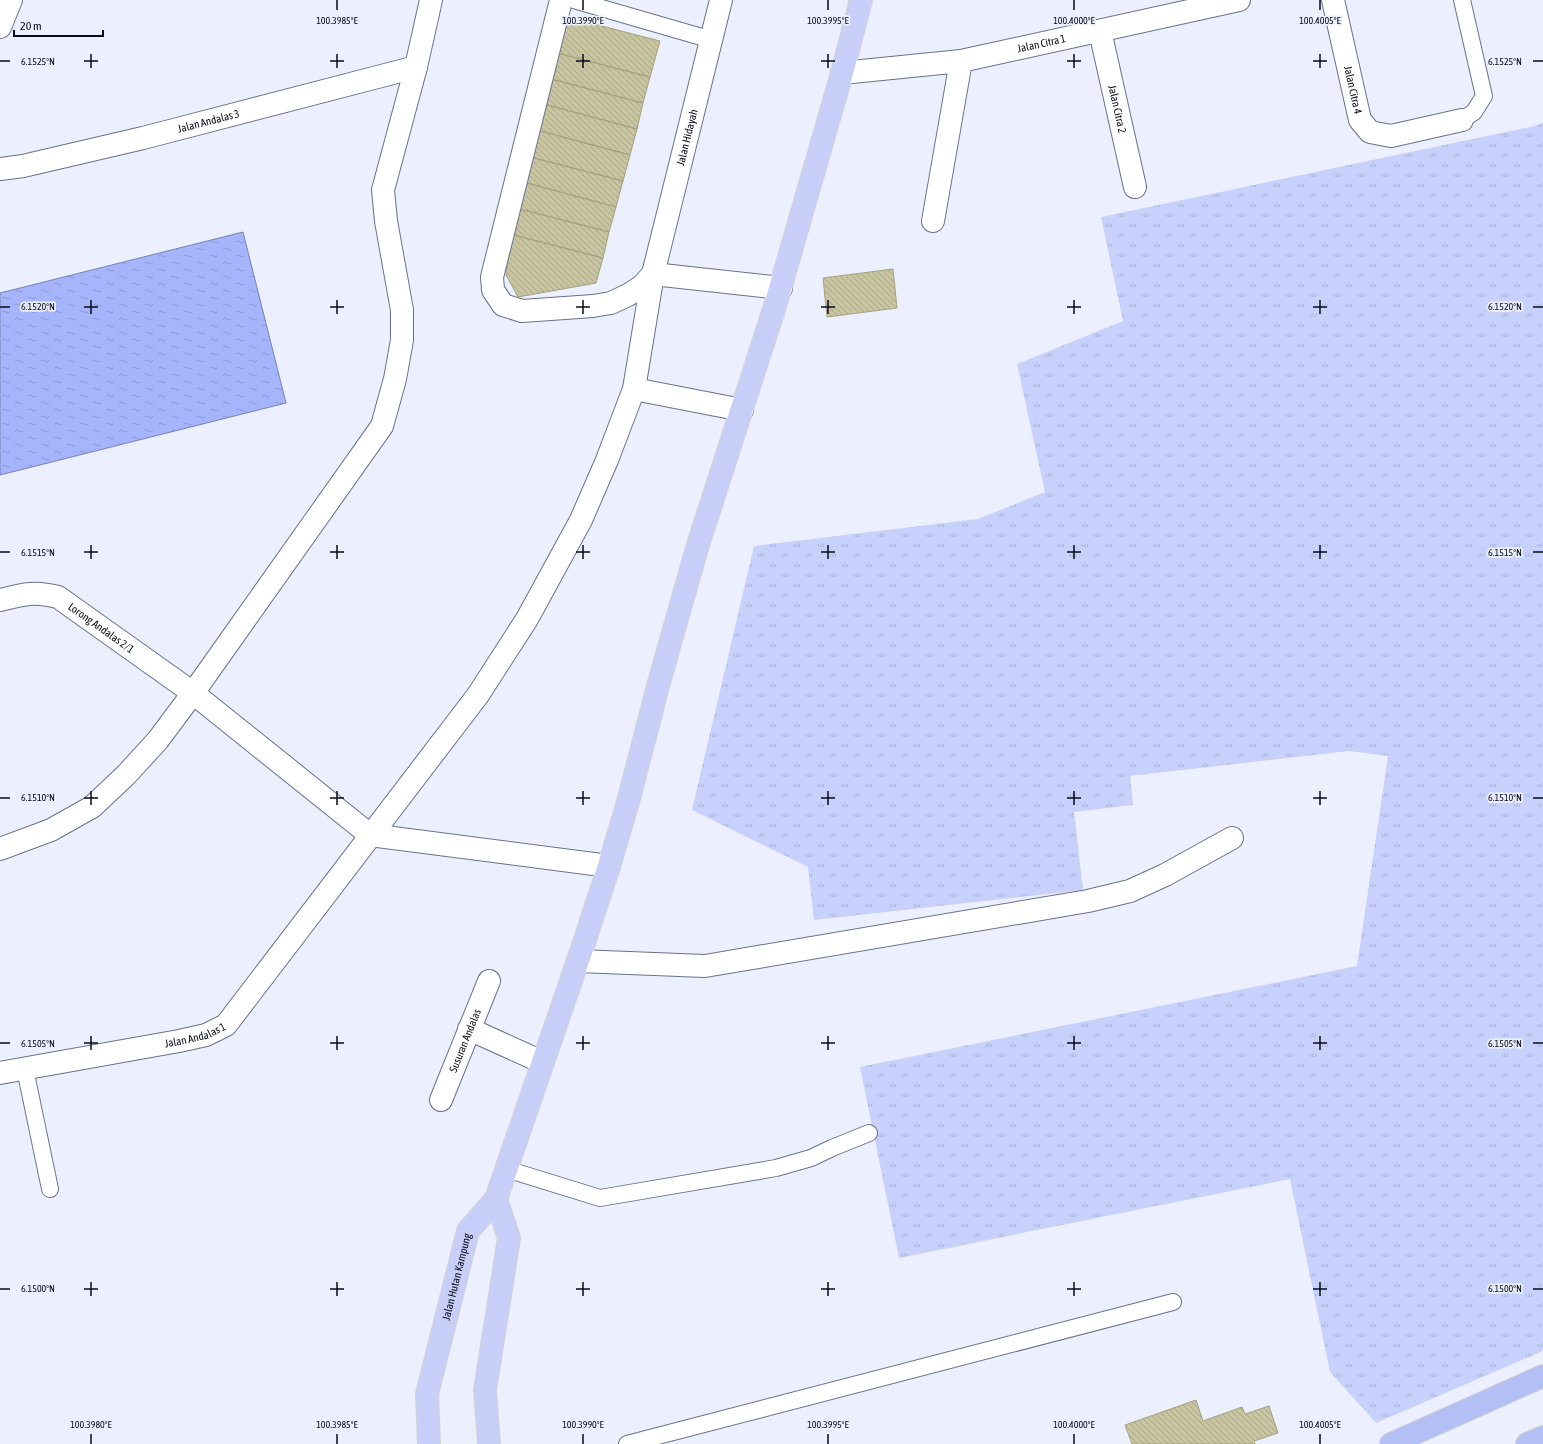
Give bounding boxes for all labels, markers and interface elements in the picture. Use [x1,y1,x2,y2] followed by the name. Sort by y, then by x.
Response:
[14,12,103,38] scale bar
[316,15,359,26] text: 100.3985°E
[562,15,605,26] text: 100.3990°E
[807,15,850,26] text: 100.3995°E
[1053,15,1096,26] text: 100.4000°E
[1299,15,1342,26] text: 100.4005°E
[20,19,42,33] text: 20 m
[1016,32,1067,54] street label: Jalan Citra 1
[21,56,55,67] text: 6.1525°N
[1488,56,1522,67] text: 6.1525°N
[1342,65,1364,115] street label: Jalan Citra 4
[1106,84,1129,134] street label: Jalan Citra 2
[176,107,241,135] street label: Jalan Andalas 3
[674,108,700,167] street label: Jalan Hidayah
[21,301,55,312] text: 6.1520°N
[1488,301,1522,312] text: 6.1520°N
[21,547,55,558] text: 6.1515°N
[1488,547,1522,558] text: 6.1515°N
[66,600,137,655] street label: Lorong Andalas 2/1
[21,792,55,803] text: 6.1510°N
[1488,792,1522,803] text: 6.1510°N
[447,1007,483,1074] street label: Susuran Andalas
[164,1020,228,1049] street label: Jalan Andalas 1
[21,1038,55,1049] text: 6.1505°N
[1488,1038,1522,1049] text: 6.1505°N
[440,1232,473,1321] street label: Jalan Hutan Kampung
[21,1283,55,1294] text: 6.1500°N
[1488,1283,1522,1294] text: 6.1500°N
[70,1419,113,1430] text: 100.3980°E
[316,1419,359,1430] text: 100.3985°E
[562,1419,605,1430] text: 100.3990°E
[807,1419,850,1430] text: 100.3995°E
[1053,1419,1096,1430] text: 100.4000°E
[1299,1419,1342,1430] text: 100.4005°E

